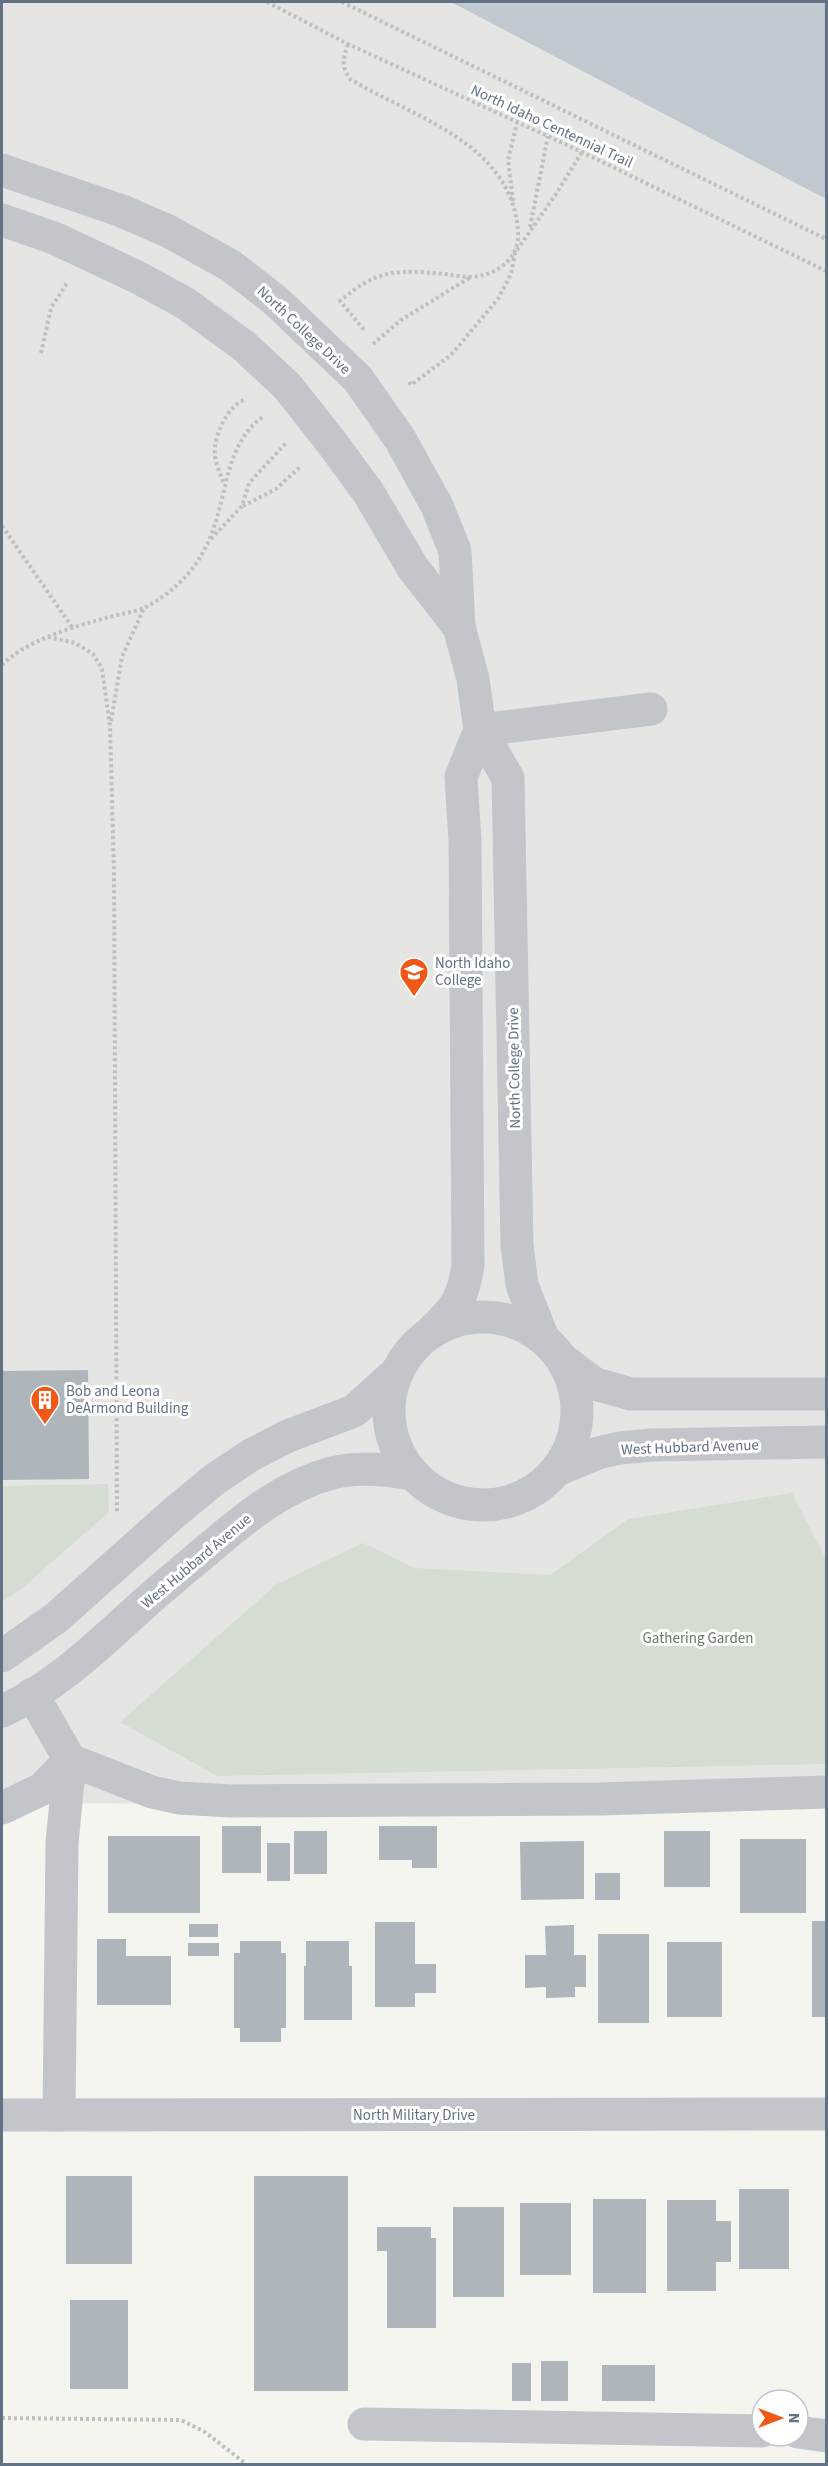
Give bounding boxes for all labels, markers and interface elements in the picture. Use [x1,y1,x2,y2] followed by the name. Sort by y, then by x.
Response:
[467,80,636,173] street label: North Idaho Centennial Trail
[252,281,355,379] street label: North College Drive
[435,953,510,991] place label: North Idaho College
[398,956,430,998] school or university icon: North Idaho College
[503,1007,526,1129] street label: North College Drive
[66,1381,189,1419] place label: Bob and Leona DeArmond Building
[29,1384,61,1426] building icon: Bob and Leona DeArmond Building
[621,1435,759,1460] street label: West Hubbard Avenue
[137,1509,256,1614] street label: West Hubbard Avenue
[643,1628,753,1649] park label: Gathering Garden
[353,2105,475,2126] street label: North Military Drive
[750,2388,810,2448] north arrow
[783,2413,805,2423] text: N

